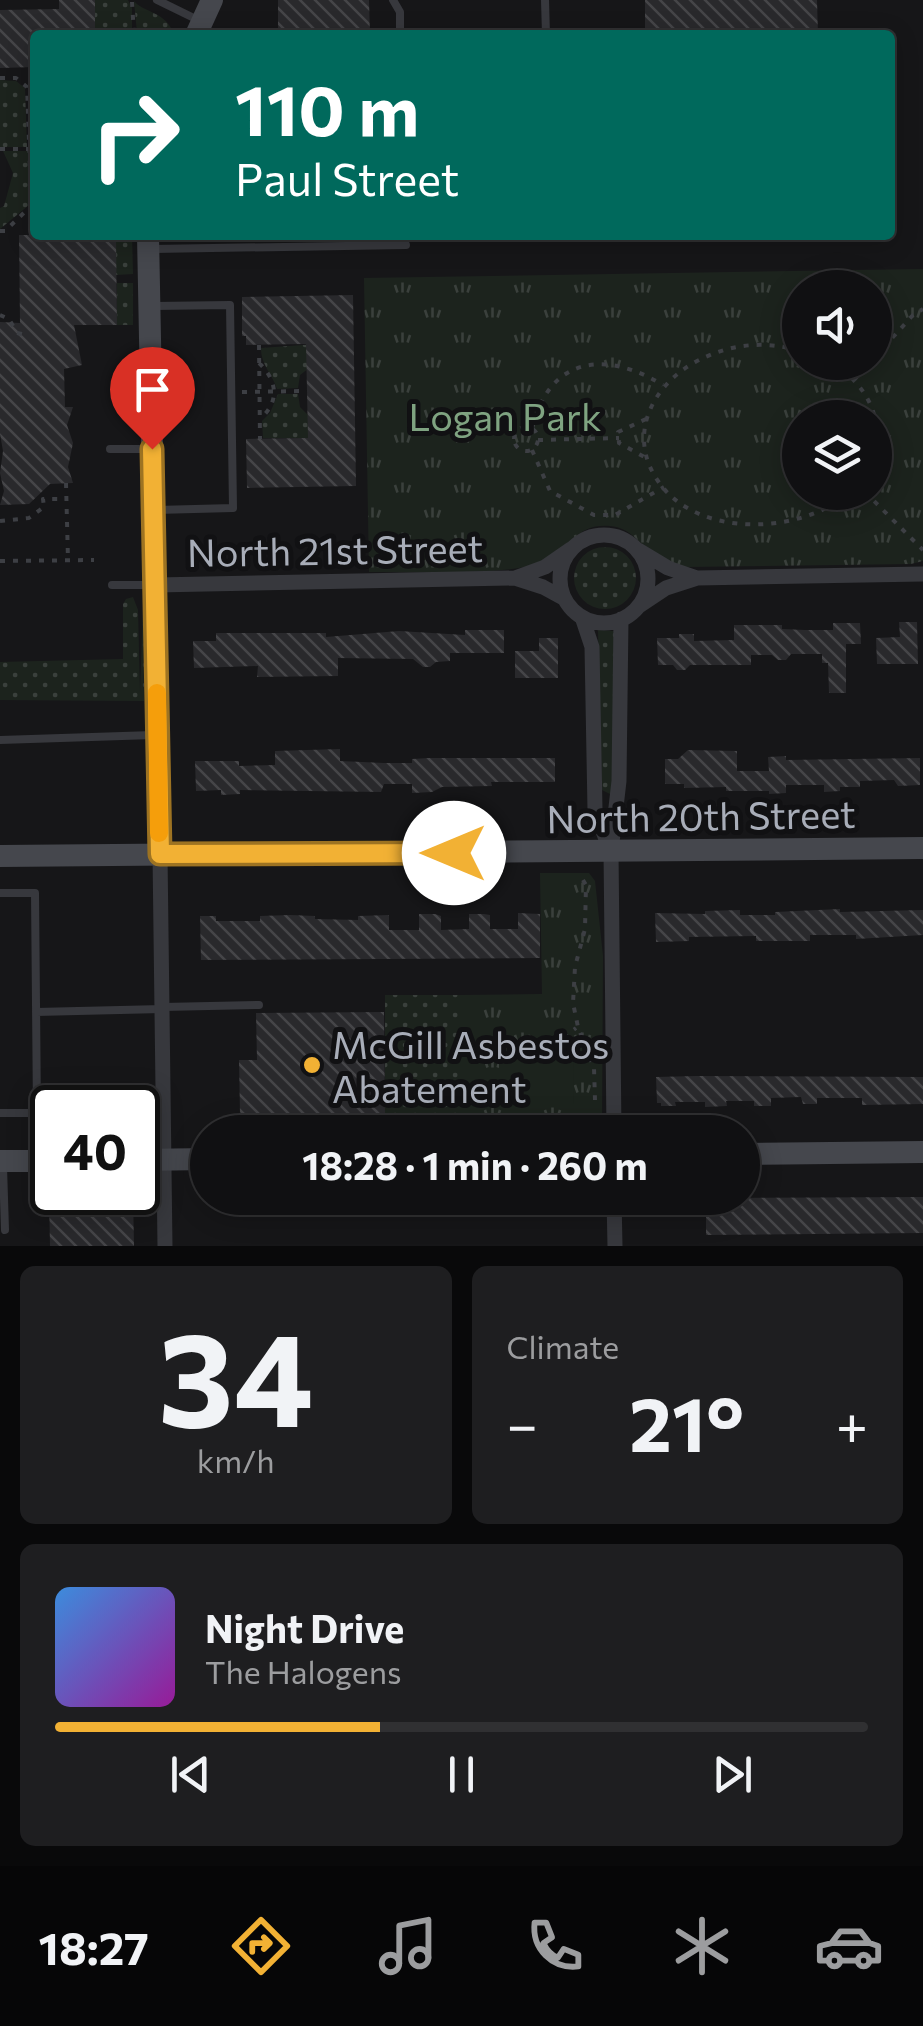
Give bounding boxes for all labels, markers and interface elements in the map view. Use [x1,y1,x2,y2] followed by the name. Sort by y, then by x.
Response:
[235,65,419,150] text: 110 m
[70,70,200,200] icon: right
[235,150,459,205] text: Paul Street
[782,270,892,510] map controls
[782,270,892,380] button: sound
[110,347,195,450] pin
[125,362,180,417] icon: arrive
[408,392,602,439] park label: Logan Park
[782,400,892,510] button: layers
[187,523,483,575] street label: North 21st Street
[546,789,856,841] street label: North 20th Street
[402,801,506,905] position arrow
[332,1020,609,1111] place label: McGill Asbestos Abatement
[301,1054,323,1076] marker: McGill Asbestos Abatement
[30,1085,160,1215] speed limit sign: 40
[302,1141,648,1188] text: 18:28 · 1 min · 260 m
[158,1295,313,1454] text: 34
[507,1326,619,1366] text: Climate
[629,1376,744,1467] text: 21°
[507,1389,538,1456] text: −
[836,1389,868,1456] text: +
[197,1440,275,1480] text: km/h
[205,1604,404,1651] text: Night Drive
[205,1651,402,1691] text: The Halogens
[163,1747,218,1802] icon: previous
[434,1747,489,1802] icon: pause
[705,1747,760,1802] icon: next
[226,1911,296,1981] icon: directions
[373,1911,443,1981] icon: music
[520,1911,590,1981] icon: phone
[667,1911,737,1981] icon: climate
[814,1911,884,1981] icon: car
[39,1919,149,1974] text: 18:27

